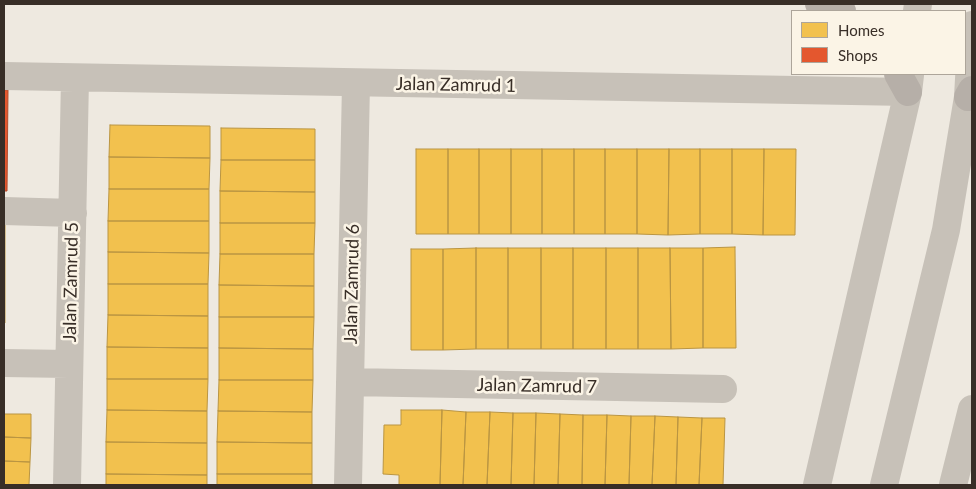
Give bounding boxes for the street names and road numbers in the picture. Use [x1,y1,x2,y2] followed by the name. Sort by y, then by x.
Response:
[396,73,516,97] street label: Jalan Zamrud 1
[59,222,83,342] street label: Jalan Zamrud 5
[340,224,364,344] street label: Jalan Zamrud 6
[477,374,597,398] street label: Jalan Zamrud 7

